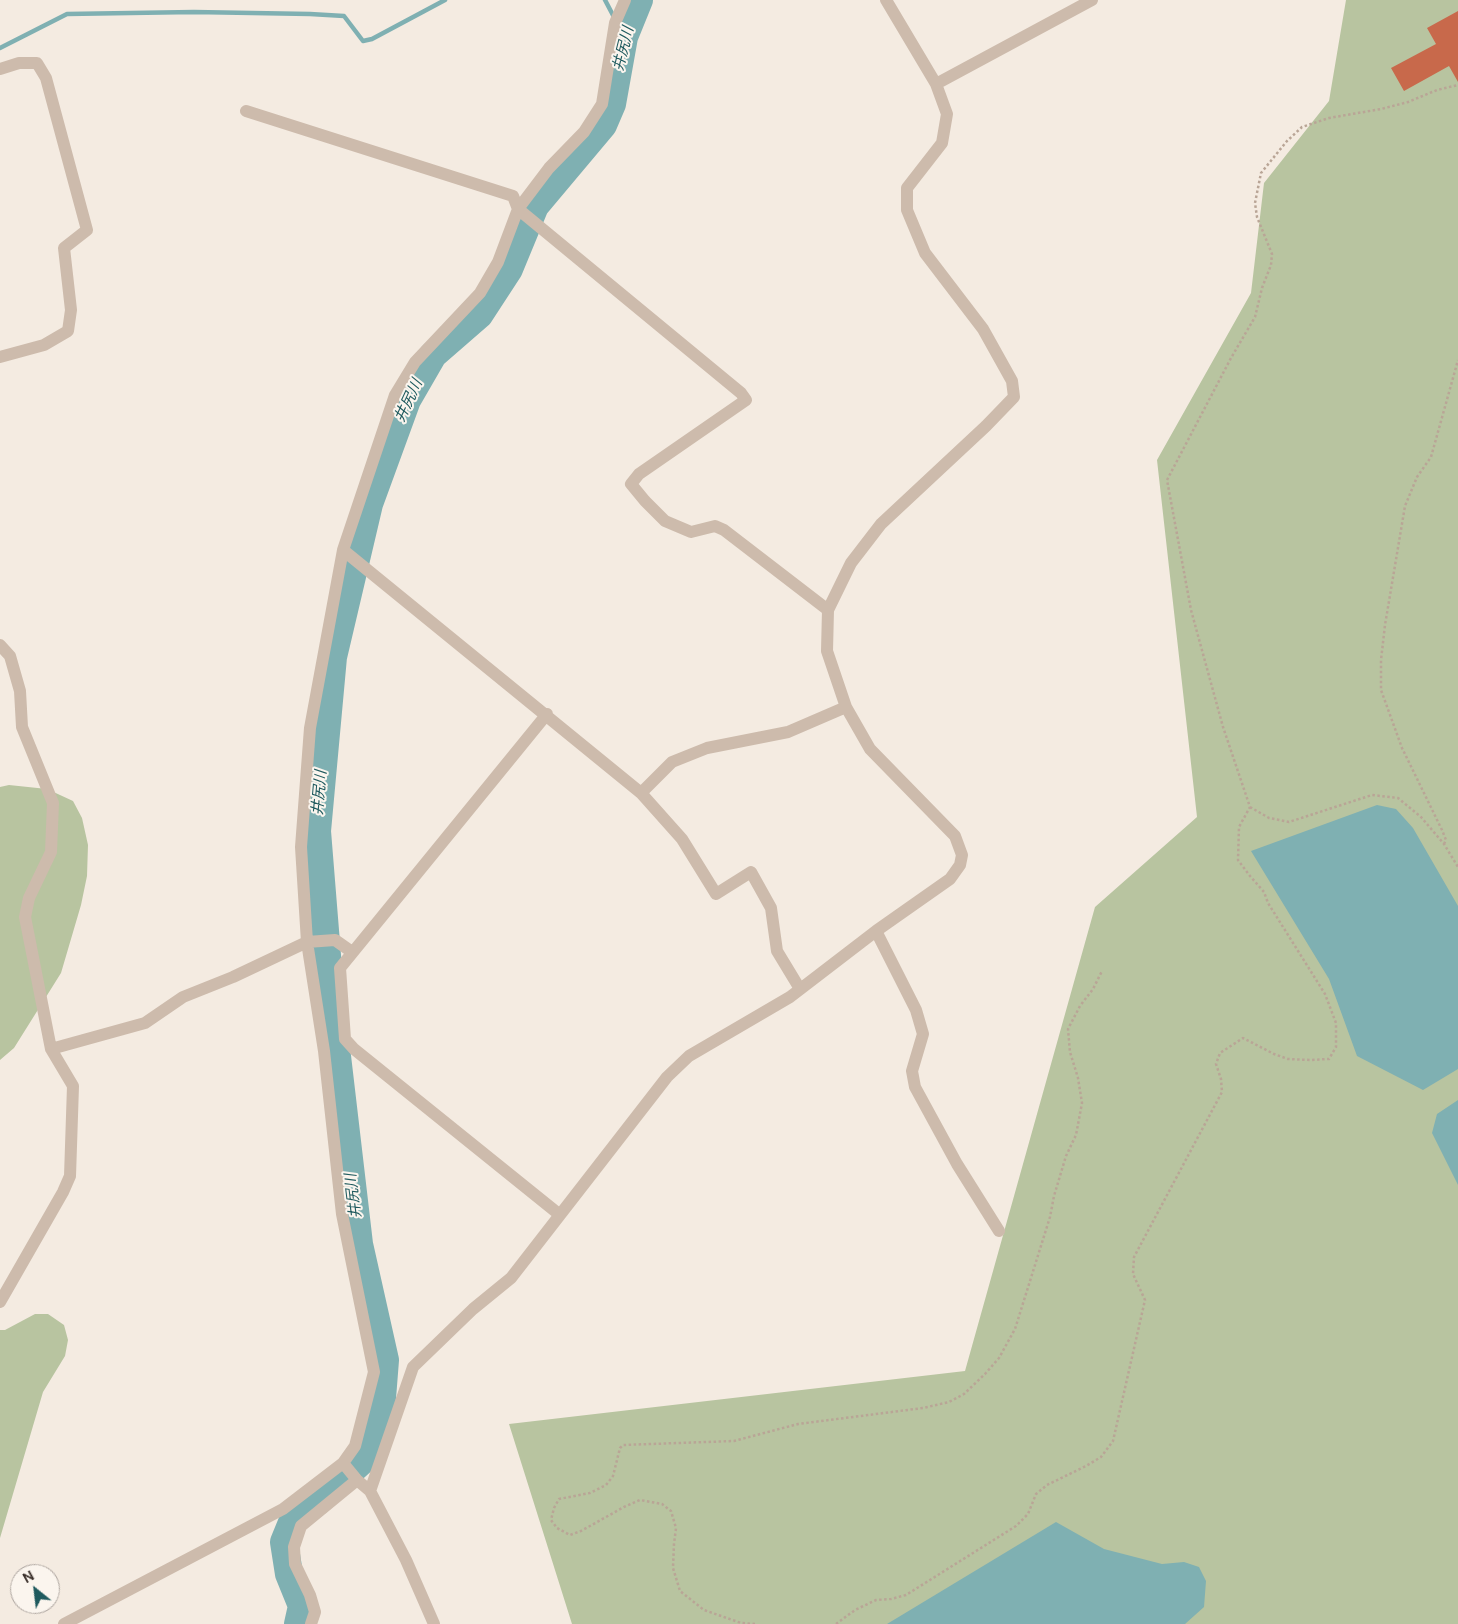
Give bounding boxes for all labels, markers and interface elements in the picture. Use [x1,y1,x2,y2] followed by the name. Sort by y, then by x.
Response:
[610,25,638,73] water label: 井尻川
[391,377,427,425] water label: 井尻川
[309,770,331,816] water label: 井尻川
[342,1173,366,1219] water label: 井尻川
[10,1564,60,1614] north arrow
[19,1566,37,1587] text: N

